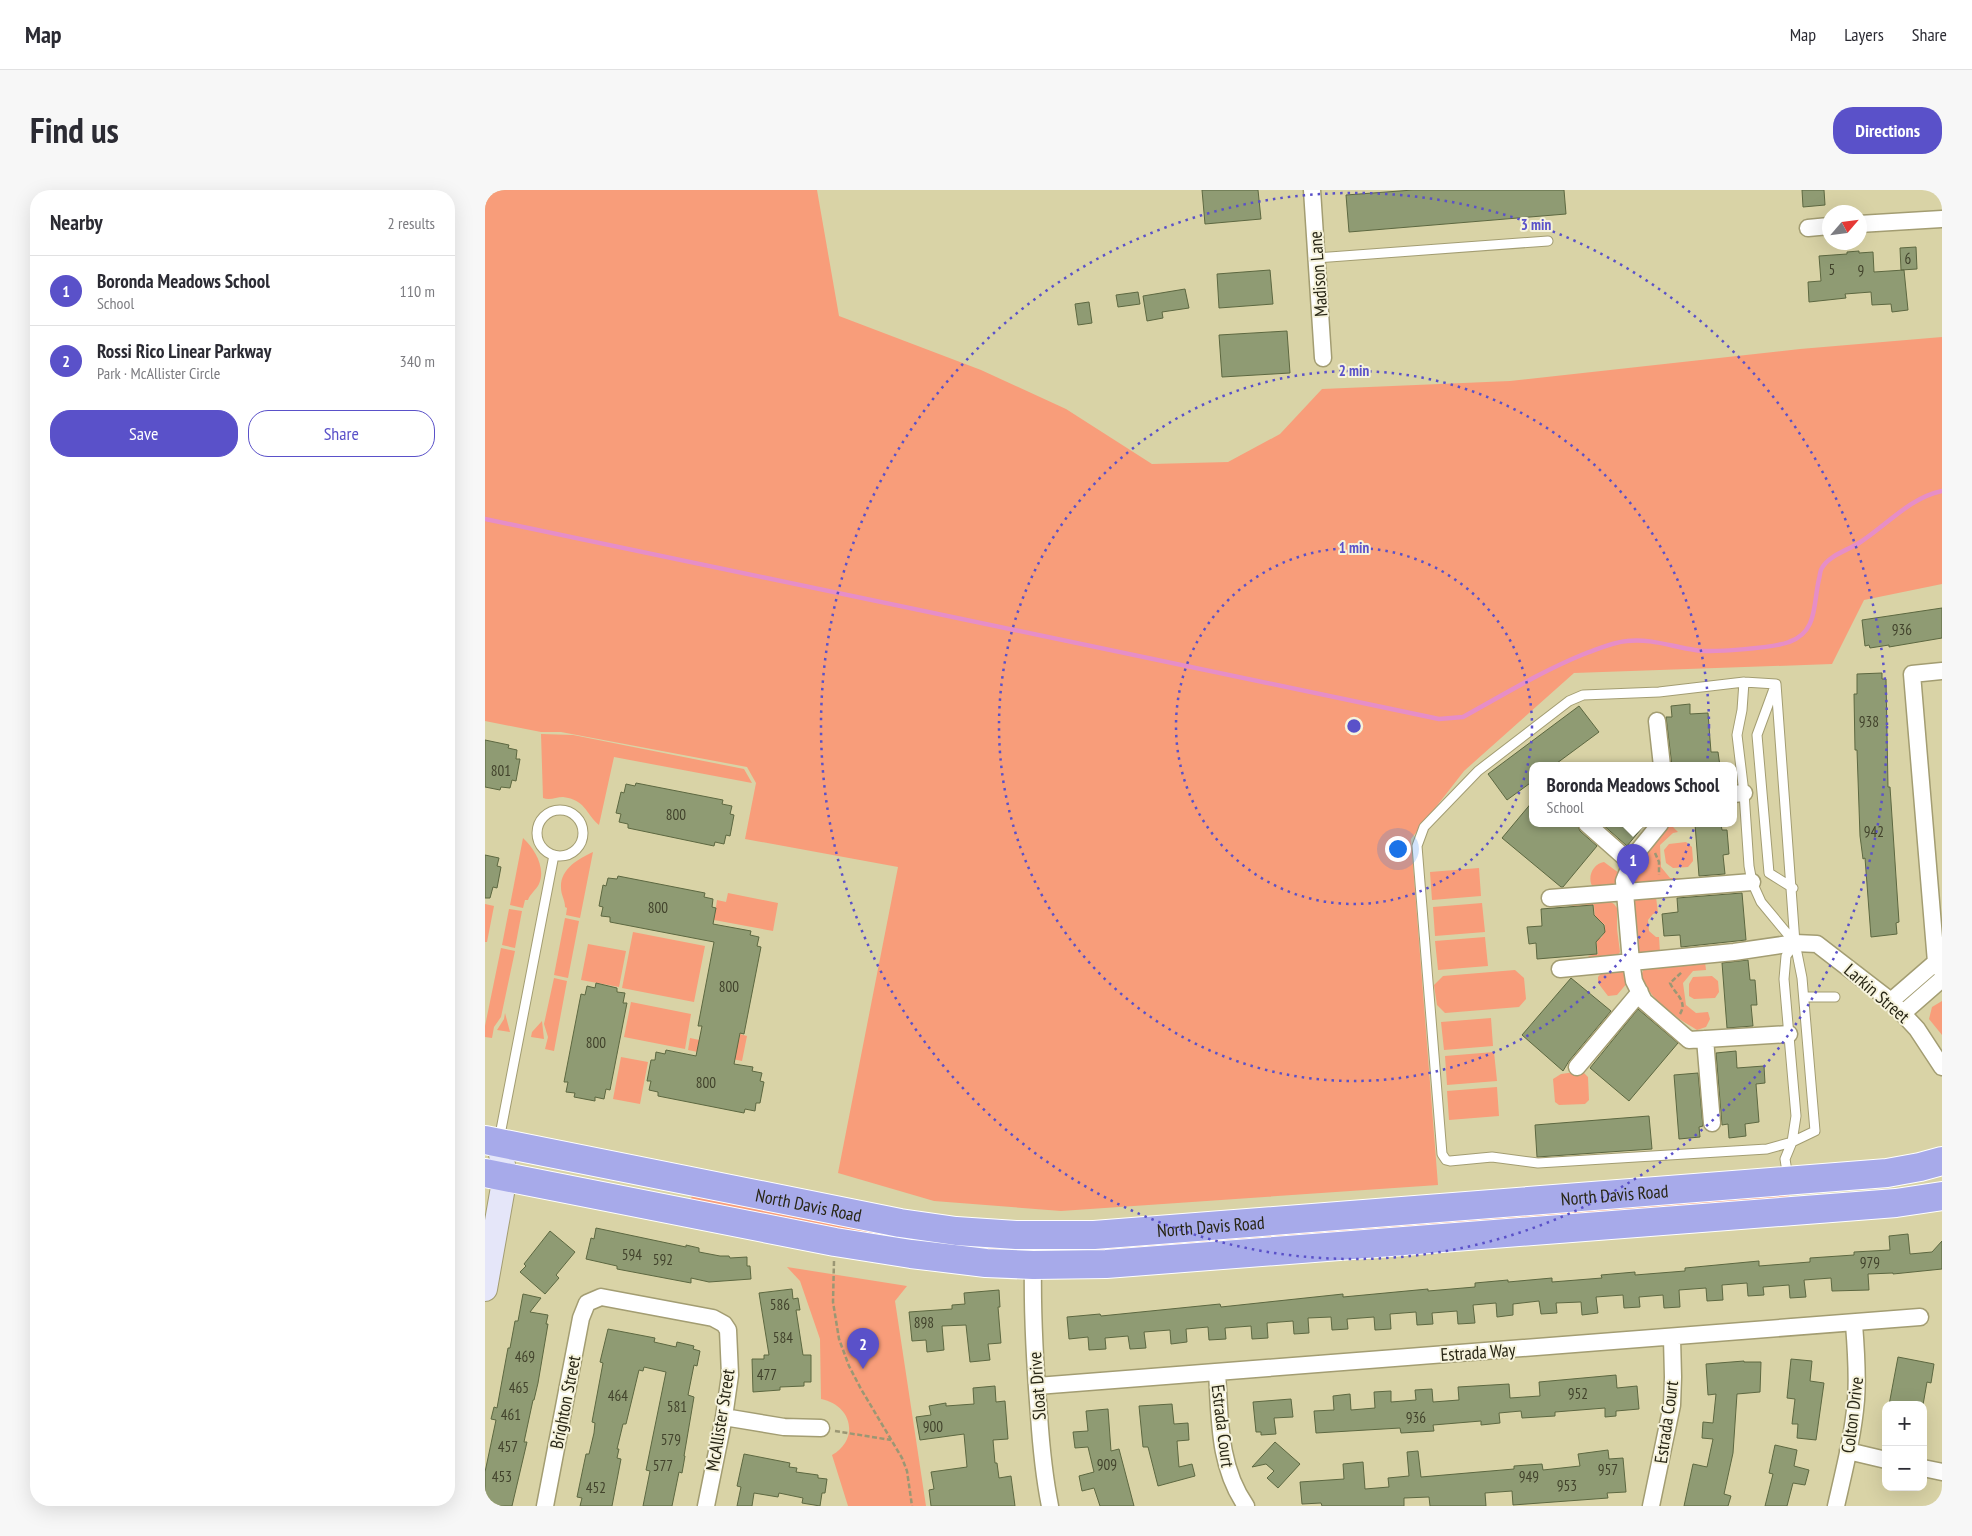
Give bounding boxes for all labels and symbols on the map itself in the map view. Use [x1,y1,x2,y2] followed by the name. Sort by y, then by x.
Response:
[1822,205,1867,250] north arrow
[1521,215,1551,234] text: 3 min
[1304,230,1332,318] street label: Madison Lane
[1905,249,1912,268] house number: 6
[1829,260,1835,279] house number: 5
[1858,261,1864,280] house number: 9
[1339,361,1369,380] text: 2 min
[1339,538,1369,557] text: 1 min
[1892,620,1912,639] house number: 936
[1859,712,1879,731] house number: 938
[1345,717,1363,735] centre of rings
[491,761,511,780] house number: 801
[666,805,686,824] house number: 800
[1864,822,1884,841] house number: 942
[1385,836,1411,862] your location
[1617,844,1649,885] pin: 1
[648,898,668,917] house number: 800
[1840,958,1914,1028] street label: Larkin Street
[719,977,739,996] house number: 800
[586,1033,606,1052] house number: 800
[696,1073,716,1092] house number: 800
[1560,1179,1669,1210] street label: North Davis Road
[754,1183,864,1227] street label: North Davis Road
[1156,1210,1265,1242] street label: North Davis Road
[622,1245,642,1264] house number: 594
[653,1250,673,1269] house number: 592
[1860,1253,1880,1272] house number: 979
[770,1295,790,1314] house number: 586
[914,1313,934,1332] house number: 898
[773,1328,793,1347] house number: 584
[847,1328,879,1369] pin: 2
[1440,1338,1516,1366] street label: Estrada Way
[515,1347,535,1366] house number: 469
[1023,1351,1051,1421] street label: Sloat Drive
[545,1353,585,1451] street label: Brighton Street
[757,1365,777,1384] house number: 477
[701,1367,739,1473] street label: McAllister Street
[1836,1376,1868,1454] street label: Colton Drive
[509,1378,529,1397] house number: 465
[1649,1379,1683,1465] street label: Estrada Court
[1207,1383,1239,1469] street label: Estrada Court
[1568,1384,1588,1403] house number: 952
[608,1386,628,1405] house number: 464
[667,1397,687,1416] house number: 581
[501,1405,521,1424] house number: 461
[1406,1408,1426,1427] house number: 936
[923,1417,943,1436] house number: 900
[661,1430,681,1449] house number: 579
[498,1437,518,1456] house number: 457
[1097,1455,1117,1474] house number: 909
[653,1456,673,1475] house number: 577
[1598,1460,1618,1479] house number: 957
[492,1467,512,1486] house number: 453
[1519,1467,1539,1486] house number: 949
[1557,1476,1577,1495] house number: 953
[586,1478,606,1497] house number: 452

